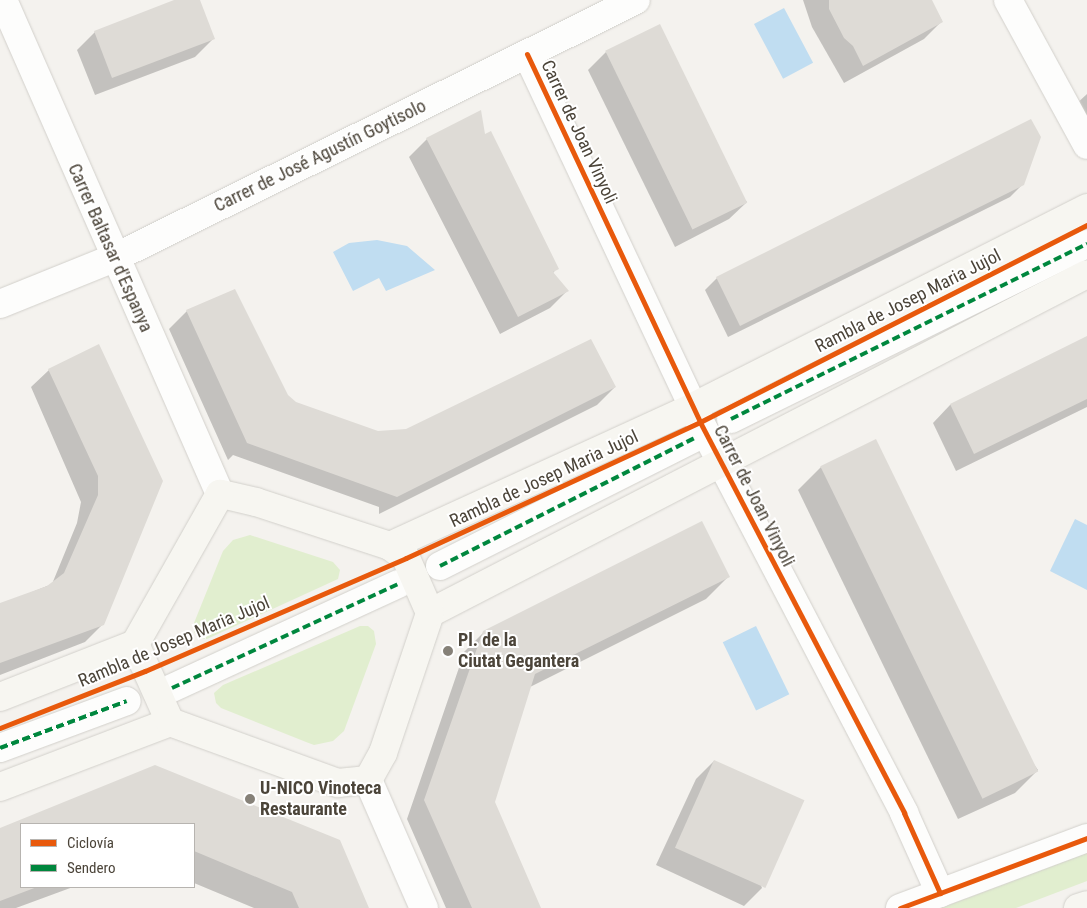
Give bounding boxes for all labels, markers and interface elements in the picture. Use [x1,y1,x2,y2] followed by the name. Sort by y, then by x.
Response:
[536,57,622,207] street label: Carrer de Joan Vinyoli
[210,95,430,217] street label: Carrer de José Agustín Goytisolo
[63,160,157,336] street label: Carrer Baltasar d'Espanya
[812,245,1004,357] street label: Rambla de Josep Maria Jujol
[709,422,799,570] street label: Carrer de Joan Vinyoli
[446,426,642,532] street label: Rambla de Josep Maria Jujol
[75,592,273,692] street label: Rambla de Josep Maria Jujol
[458,630,579,672] place label: Pl. de la Ciutat Gegantera
[442,645,454,657] marker: Pl. de la Ciutat Gegantera
[260,778,382,821] place label: U-NICO Vinoteca Restaurante
[244,793,256,805] marker: U-NICO Vinoteca Restaurante
[20,823,195,888] legend
[67,834,114,852] text: Ciclovía
[67,859,116,877] text: Sendero

